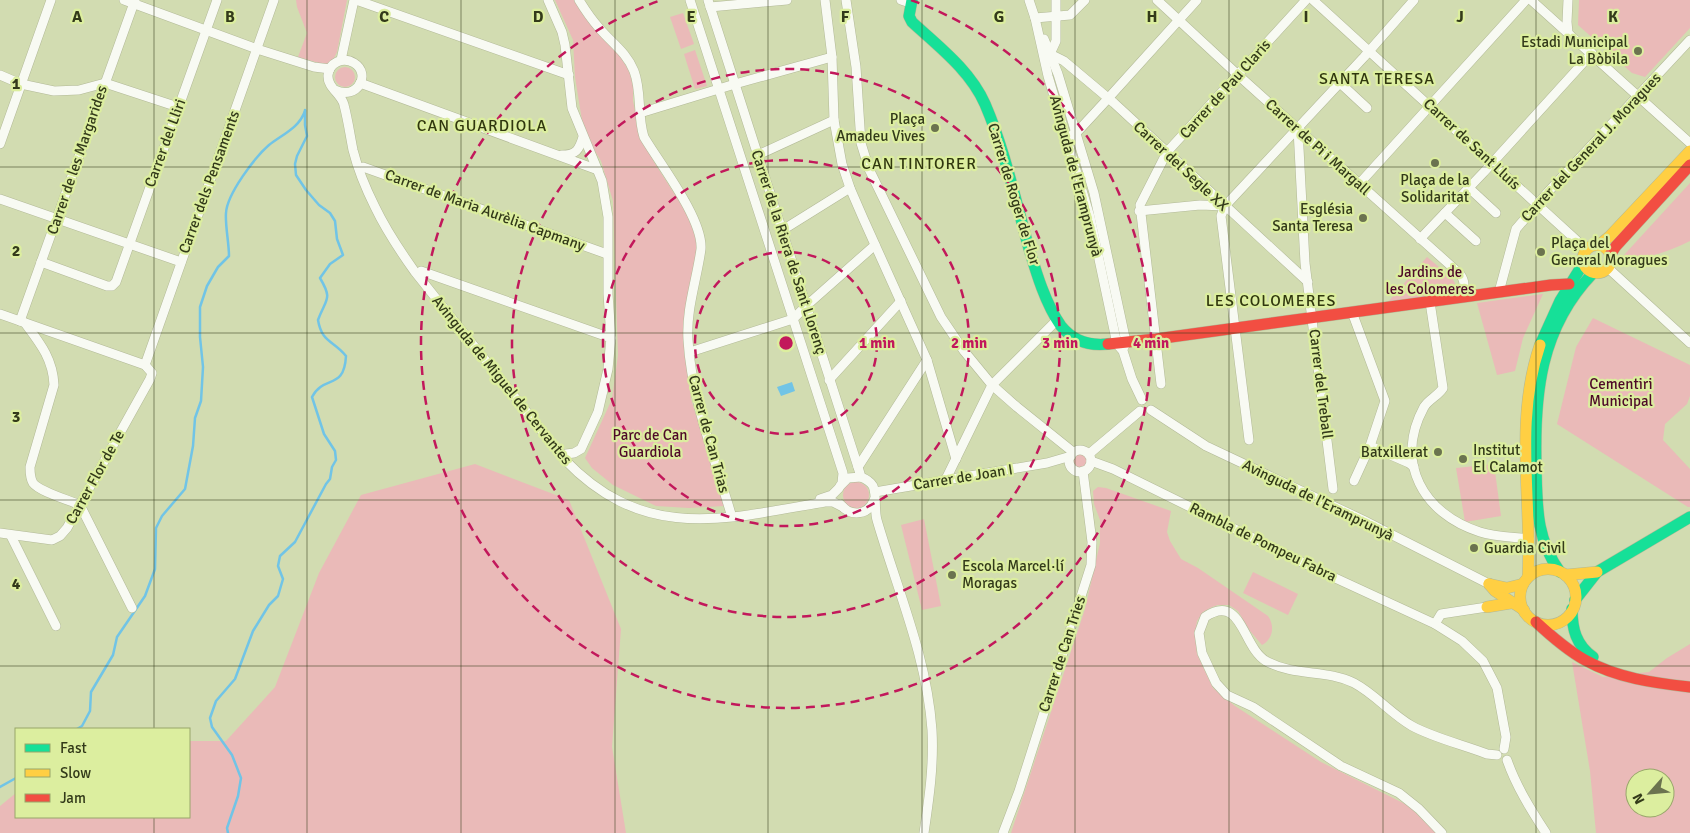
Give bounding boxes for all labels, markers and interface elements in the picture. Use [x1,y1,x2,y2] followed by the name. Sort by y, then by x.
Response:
[72,7,83,27] text: A
[225,7,235,27] text: B
[379,7,389,27] text: C
[533,7,544,27] text: D
[686,7,696,27] text: E
[841,7,850,27] text: F
[994,7,1004,27] text: G
[1147,7,1157,27] text: H
[1303,7,1309,27] text: I
[1456,7,1464,27] text: J
[1608,7,1618,27] text: K
[1521,33,1628,68] place label: Estadi Municipal La Bòbila
[1176,35,1275,142] street label: Carrer de Pau Claris
[1632,45,1644,57] marker: Estadi Municipal La Bòbila
[1319,69,1435,89] district label: SANTA TERESA
[1517,69,1665,225] street label: Carrer del General J. Moragues
[12,74,21,94] text: 1
[43,83,111,237] street label: Carrer de les Margarides
[1046,93,1106,259] street label: Avinguda de l'Eramprunyà
[1262,95,1374,199] street label: Carrer de Pi i Margall
[1420,95,1524,194] street label: Carrer de Sant Lluís
[141,96,189,190] street label: Carrer del Lliri
[175,108,243,256] street label: Carrer dels Pensaments
[836,110,925,145] place label: Plaça Amadeu Vives
[417,116,547,136] district label: CAN GUARDIOLA
[1130,117,1232,215] street label: Carrer del Segle XX
[984,121,1044,268] street label: Carrer de Roger de Flor
[929,122,941,134] marker: Plaça Amadeu Vives
[747,148,831,356] street label: Carrer de la Riera de Sant Llorenç
[861,154,977,174] district label: CAN TINTORER
[1429,157,1441,169] marker: Plaça de la Solidaritat
[383,165,587,255] street label: Carrer de Maria Aurèlia Capmany
[1400,171,1470,206] place label: Plaça de la Solidaritat
[1272,200,1353,235] place label: Església Santa Teresa
[1357,212,1369,224] marker: Església Santa Teresa
[1551,234,1668,269] place label: Plaça del General Moragues
[12,241,20,261] text: 2
[1535,246,1547,258] marker: Plaça del General Moragues
[1385,263,1475,298] park label: Jardins de les Colomeres
[1206,291,1336,311] district label: LES COLOMERES
[428,292,576,468] street label: Avinguda de Miguel de Cervantes
[1305,328,1337,440] street label: Carrer del Treball
[777,334,795,352] centre of rings
[859,334,895,352] text: 1 min
[951,334,987,352] text: 2 min
[1042,334,1078,352] text: 3 min
[1133,334,1169,352] text: 4 min
[685,373,733,495] street label: Carrer de Can Trias
[1589,375,1653,410] park label: Cementiri Municipal
[12,407,20,427] text: 3
[613,426,687,461] park label: Parc de Can Guardiola
[62,427,128,527] street label: Carrer Flor de Te
[1473,441,1543,476] place label: Institut El Calamot
[1361,443,1428,461] place label: Batxillerat
[1432,446,1444,458] marker: Batxillerat
[1457,453,1469,465] marker: Institut El Calamot
[1239,456,1397,544] street label: Avinguda de l'Eramprunyà
[912,460,1014,494] street label: Carrer de Joan I
[1187,499,1339,585] street label: Rambla de Pompeu Fabra
[1484,539,1566,557] place label: Guardia Civil
[1468,542,1480,554] marker: Guardia Civil
[962,557,1064,592] place label: Escola Marcel·lí Moragas
[946,569,958,581] marker: Escola Marcel·lí Moragas
[12,574,21,594] text: 4
[1035,593,1089,714] street label: Carrer de Can Tries
[15,728,190,818] legend
[60,739,87,757] text: Fast
[60,764,91,782] text: Slow
[1625,768,1675,818] north arrow
[60,789,86,807] text: Jam
[1629,790,1649,807] text: N

